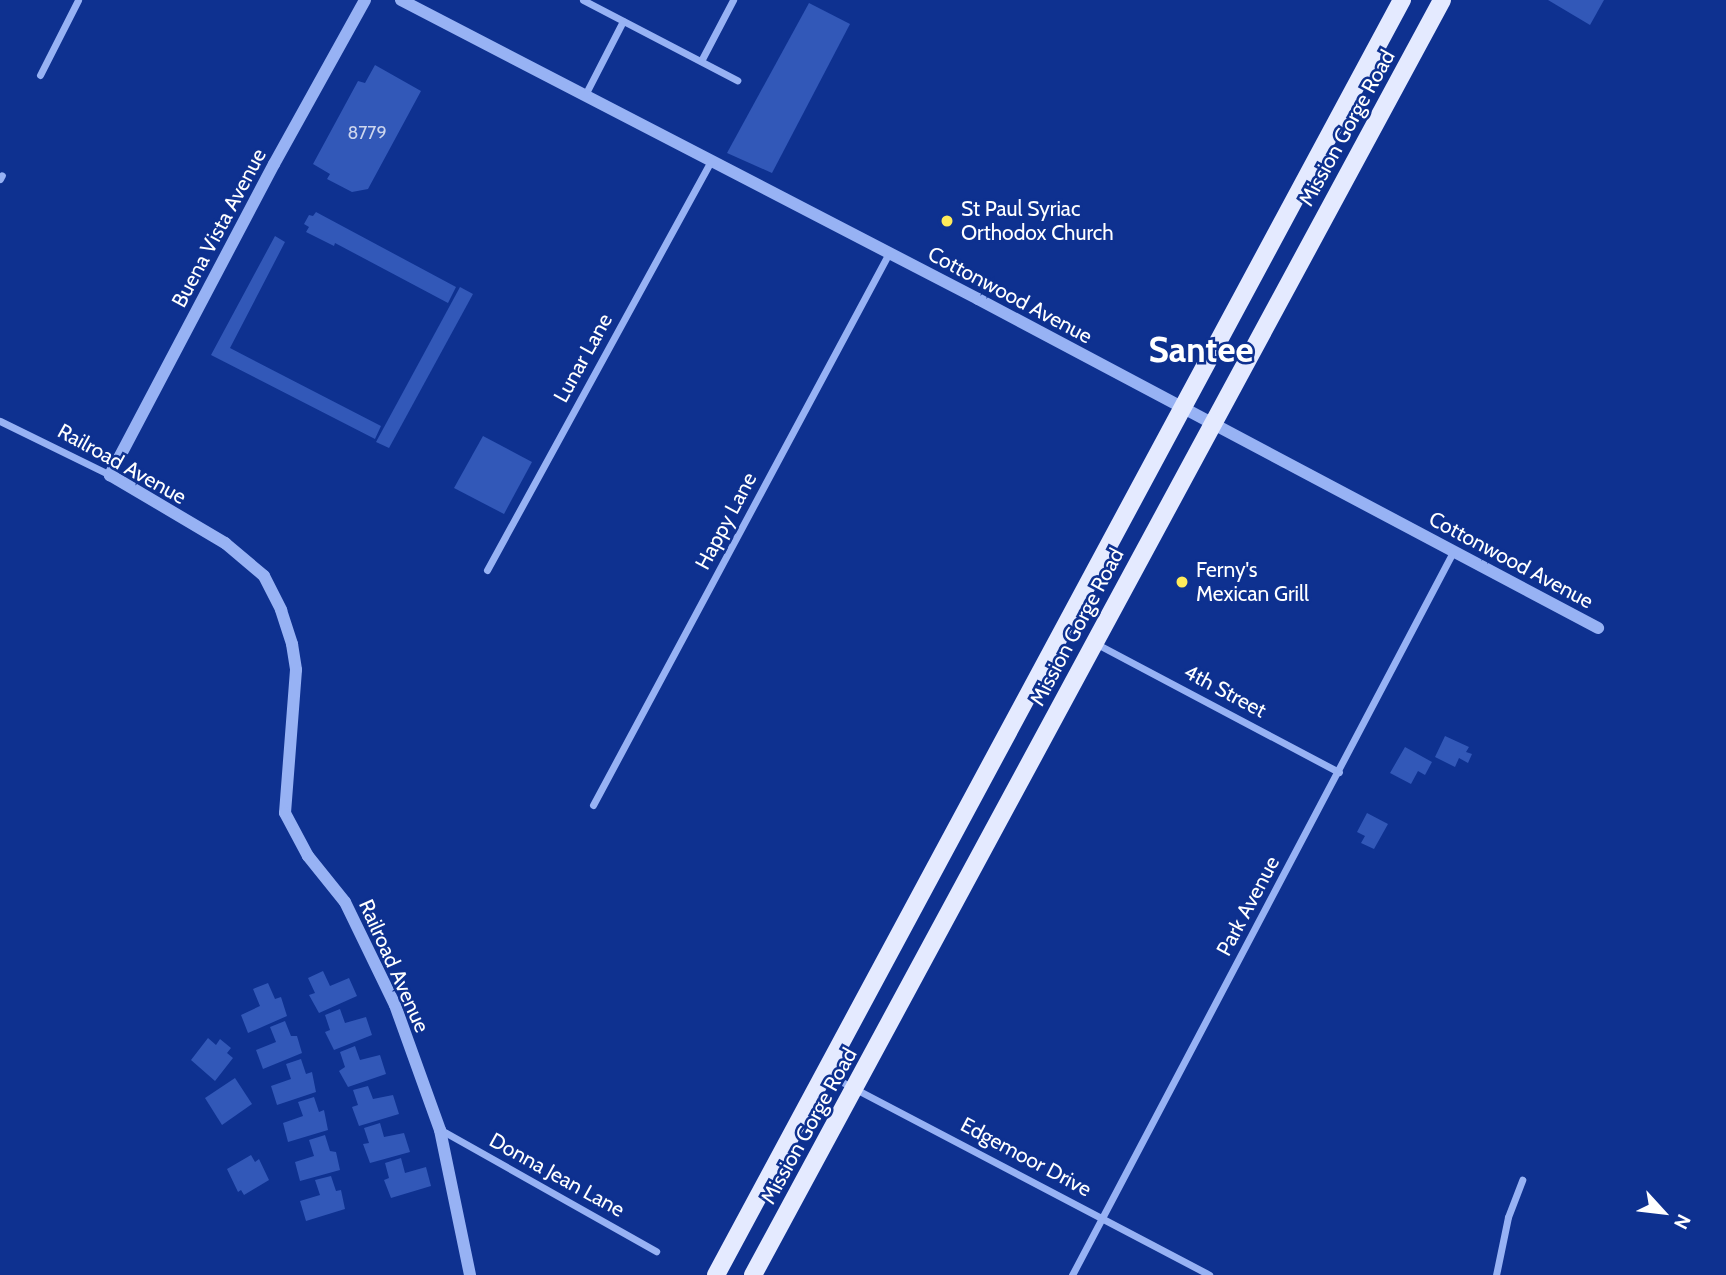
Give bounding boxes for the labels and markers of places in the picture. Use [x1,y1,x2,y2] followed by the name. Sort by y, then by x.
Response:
[961,196,1114,246] place label: St Paul Syriac Orthodox Church
[939,213,955,229] marker: St Paul Syriac Orthodox Church
[1196,557,1309,607] place label: Ferny's Mexican Grill
[1174,574,1190,590] marker: Ferny's Mexican Grill

